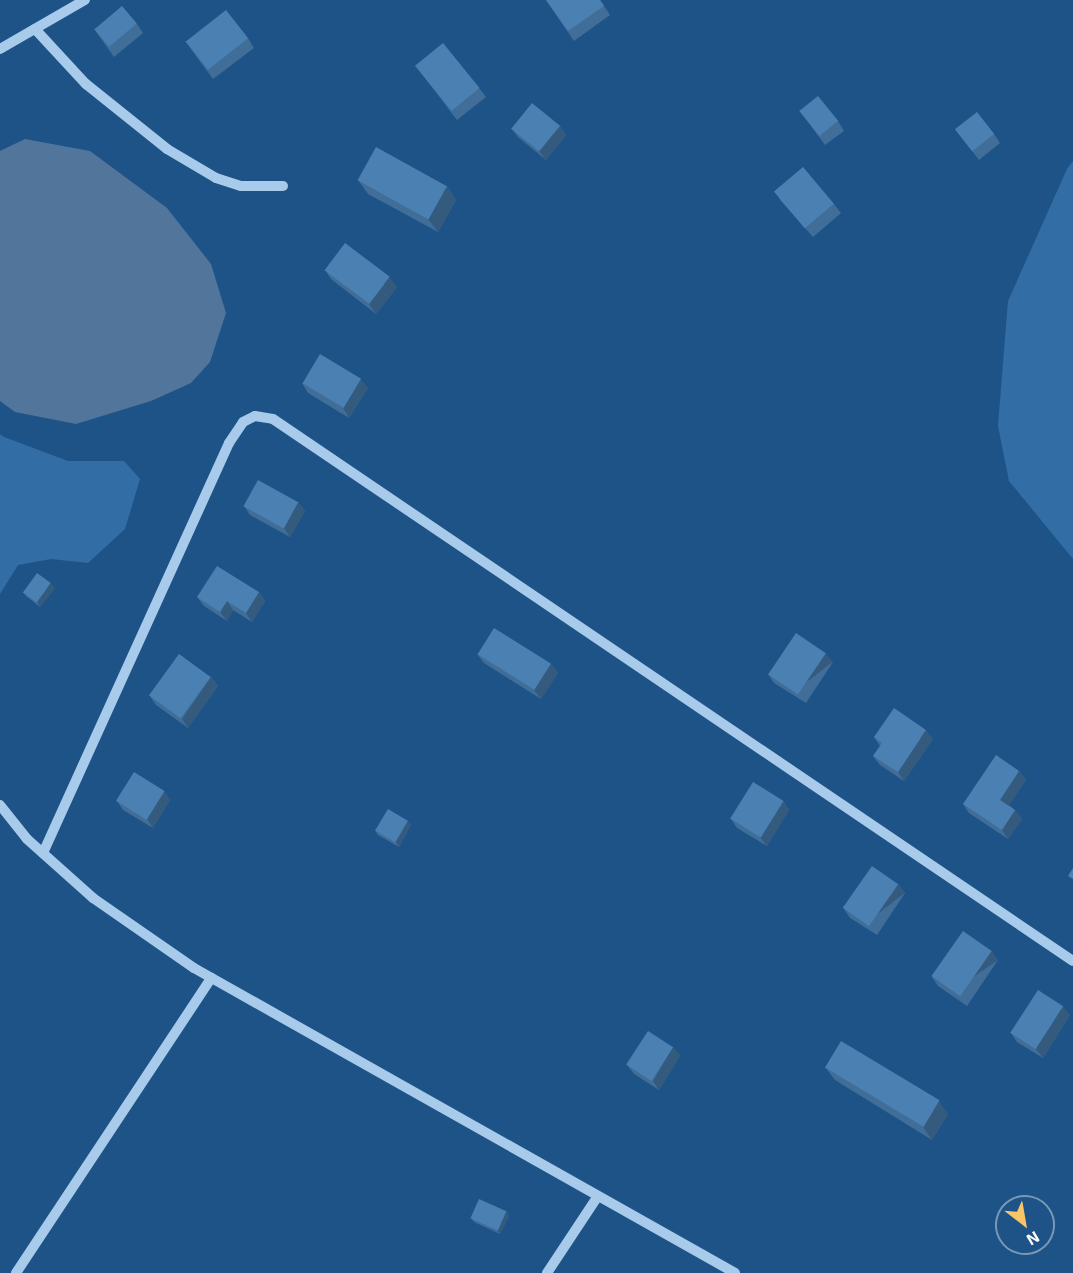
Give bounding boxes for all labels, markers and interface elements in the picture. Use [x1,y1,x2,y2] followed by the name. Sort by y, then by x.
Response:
[995,1195,1055,1255] north arrow
[1024,1228,1043,1250] text: N

